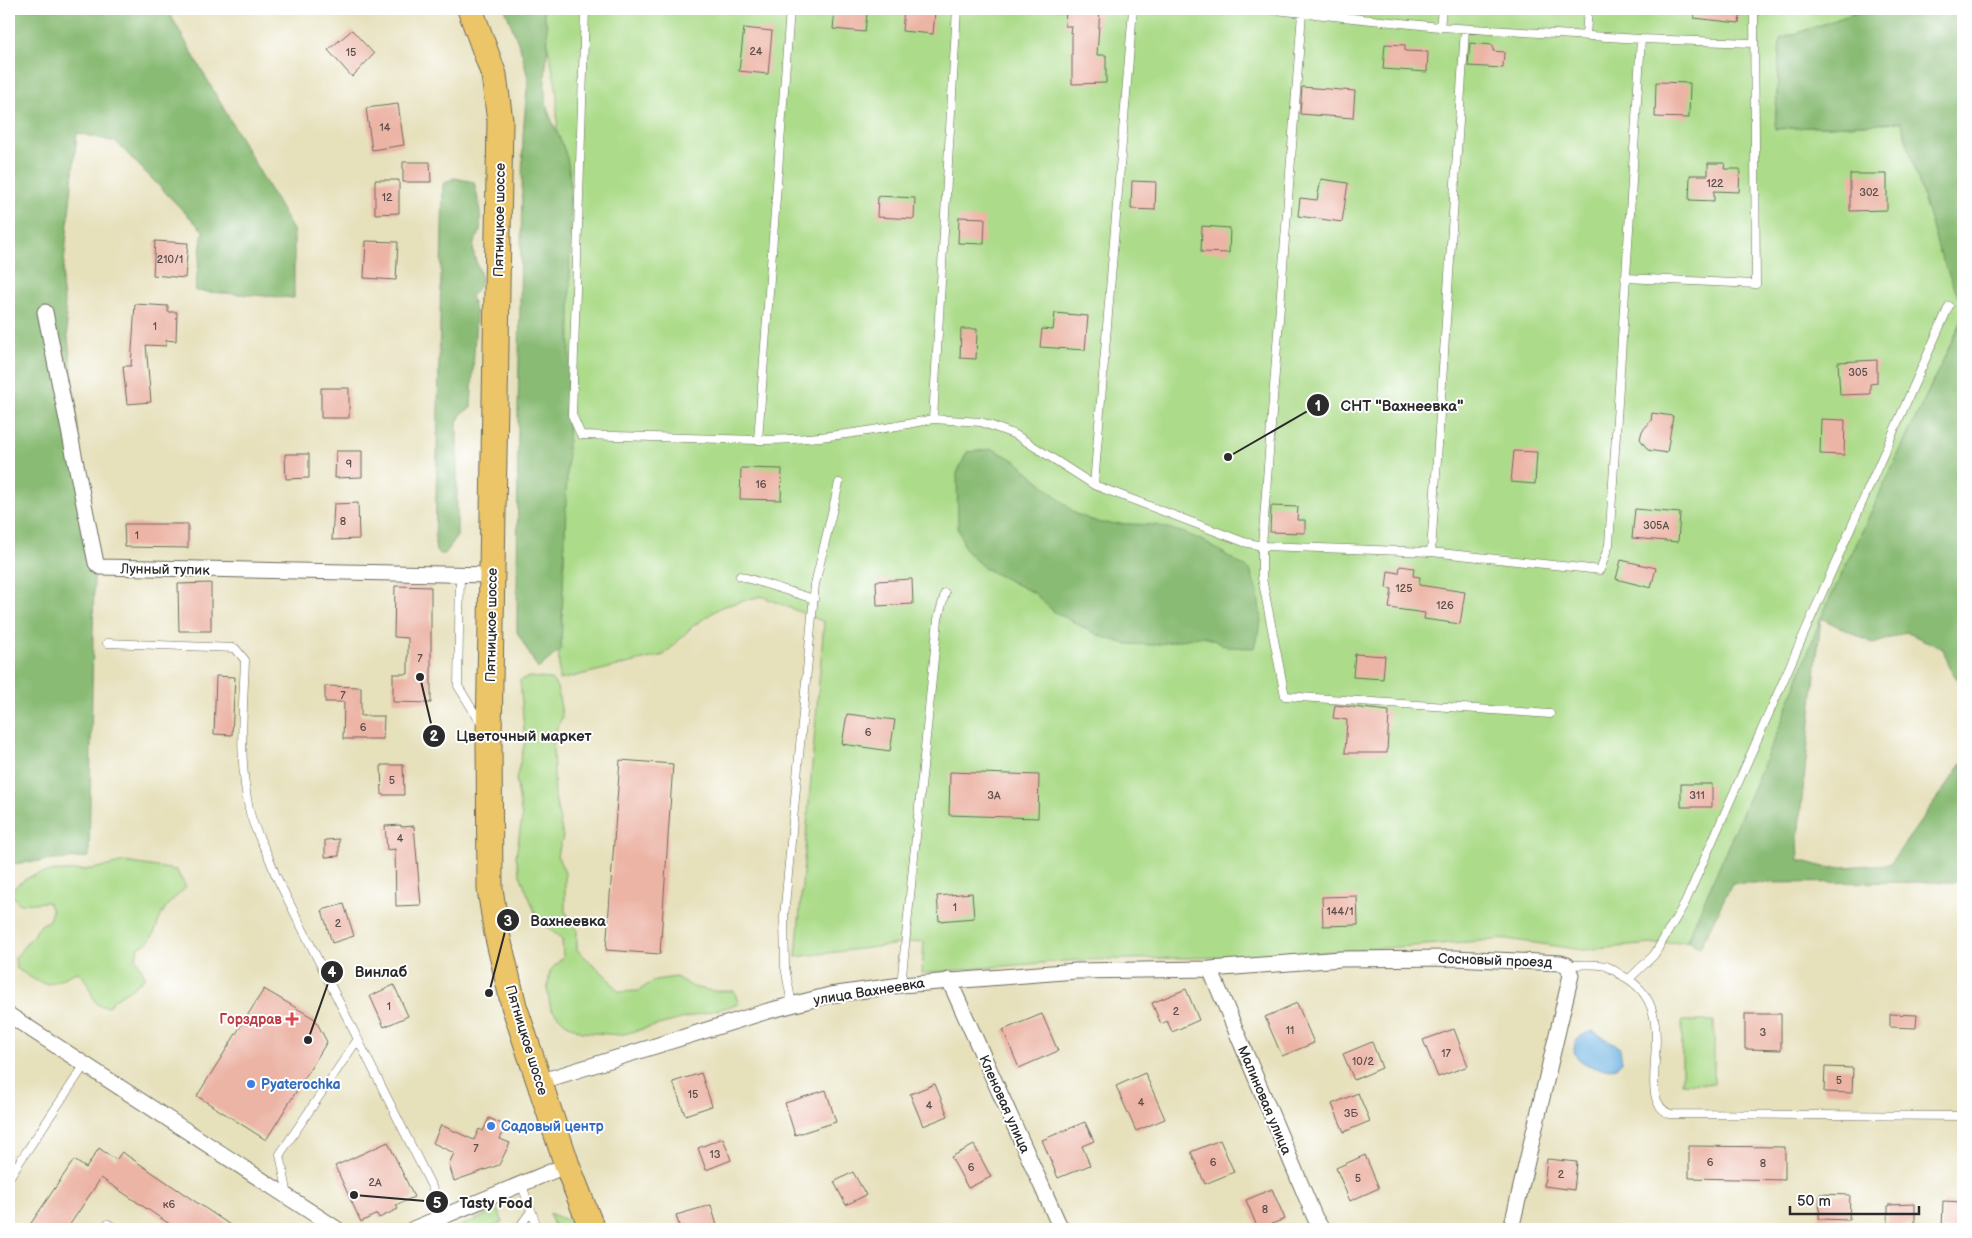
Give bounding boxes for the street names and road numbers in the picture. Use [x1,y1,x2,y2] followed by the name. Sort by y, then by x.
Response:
[490,162,509,277] street label: Пятницкое шоссе
[119,560,210,579] street label: Лунный тупик
[482,567,501,682] street label: Пятницкое шоссе
[1438,950,1553,971] street label: Сосновый проезд
[812,974,927,1009] street label: улица Вахнеевка
[502,983,551,1098] street label: Пятницкое шоссе
[1234,1043,1295,1158] street label: Малиновая улица
[975,1052,1034,1157] street label: Кленовая улица

